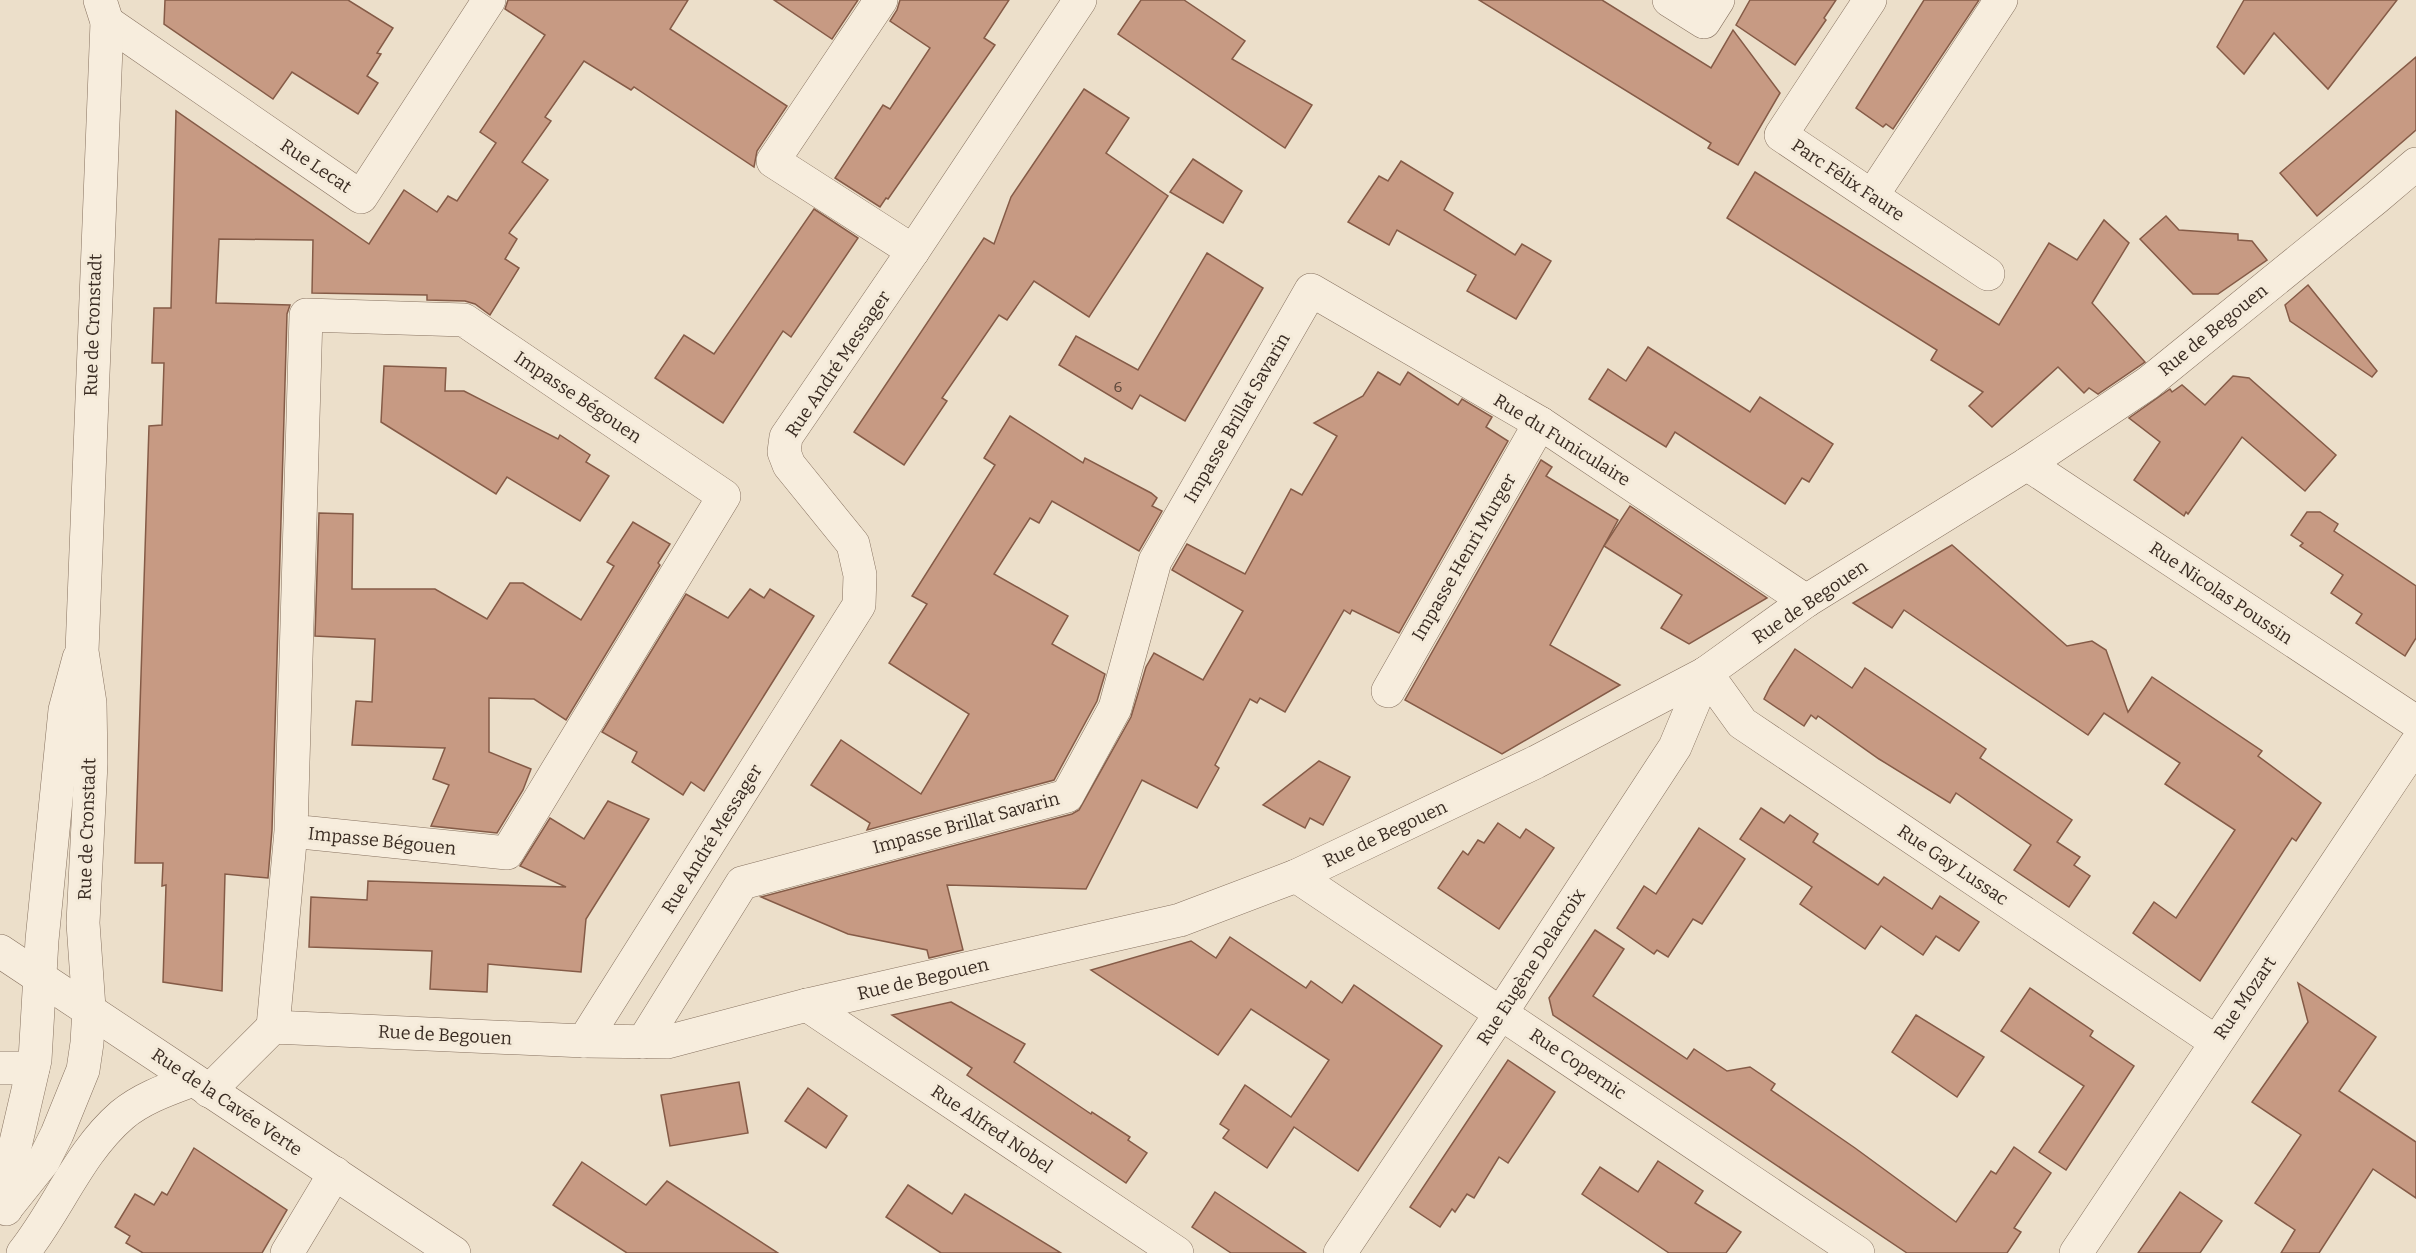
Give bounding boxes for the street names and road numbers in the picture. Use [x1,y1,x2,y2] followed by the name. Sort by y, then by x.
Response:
[276,134,356,198] street label: Rue Lecat
[1787,134,1909,226] street label: Parc Félix Faure
[80,253,106,397] street label: Rue de Cronstadt
[2154,279,2272,381] street label: Rue de Begouen
[781,287,895,441] street label: Rue André Messager
[1179,329,1295,507] street label: Impasse Brillat Savarin
[510,346,646,448] street label: Impasse Bégouen
[1490,389,1634,491] street label: Rue du Funiculaire
[1407,470,1521,644] street label: Impasse Henri Murger
[2145,537,2297,649] street label: Rue Nicolas Poussin
[1748,555,1872,649] street label: Rue de Begouen
[74,757,100,901] street label: Rue de Cronstadt
[657,760,767,918] street label: Rue André Messager
[870,787,1062,859] street label: Impasse Brillat Savarin
[1320,795,1451,872] street label: Rue de Begouen
[1893,820,2013,910] street label: Rue Gay Lussac
[307,822,458,860] street label: Impasse Bégouen
[1472,885,1590,1049] street label: Rue Eugène Delacroix
[2209,952,2281,1044] street label: Rue Mozart
[855,953,991,1005] street label: Rue de Begouen
[377,1021,513,1050] street label: Rue de Begouen
[1525,1024,1631,1104] street label: Rue Copernic
[148,1043,306,1161] street label: Rue de la Cavée Verte
[927,1080,1057,1178] street label: Rue Alfred Nobel

